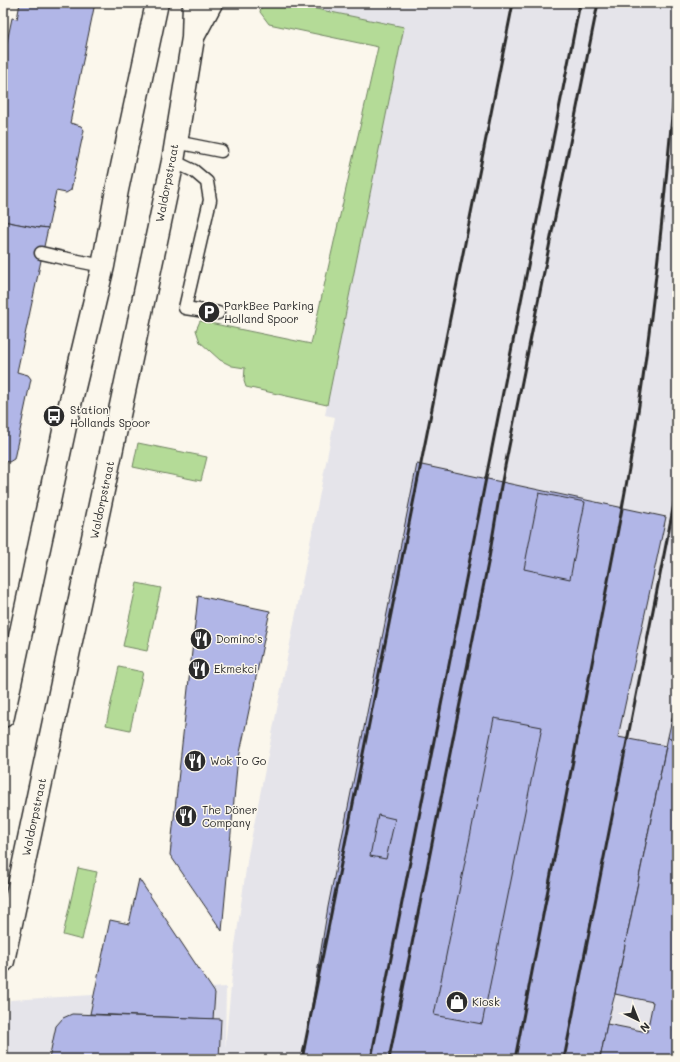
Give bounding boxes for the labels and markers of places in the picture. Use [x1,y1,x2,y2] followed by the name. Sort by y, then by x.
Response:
[224,298,314,326] place label: ParkBee Parking Holland Spoor
[196,299,222,325] parking icon: ParkBee Parking Holland Spoor
[70,402,150,430] place label: Station Hollands Spoor
[41,403,67,429] bus stop icon: Station Hollands Spoor
[188,626,214,652] restaurant icon: Domino's
[216,631,263,646] place label: Domino's
[186,656,212,682] restaurant icon: Ekmekci
[214,661,257,676] place label: Ekmekci
[182,748,208,774] restaurant icon: Wok To Go
[210,753,267,768] place label: Wok To Go
[202,802,257,830] place label: The Döner Company
[173,803,199,829] restaurant icon: The Döner Company
[444,989,470,1015] shop icon: Kiosk
[472,994,500,1009] place label: Kiosk

